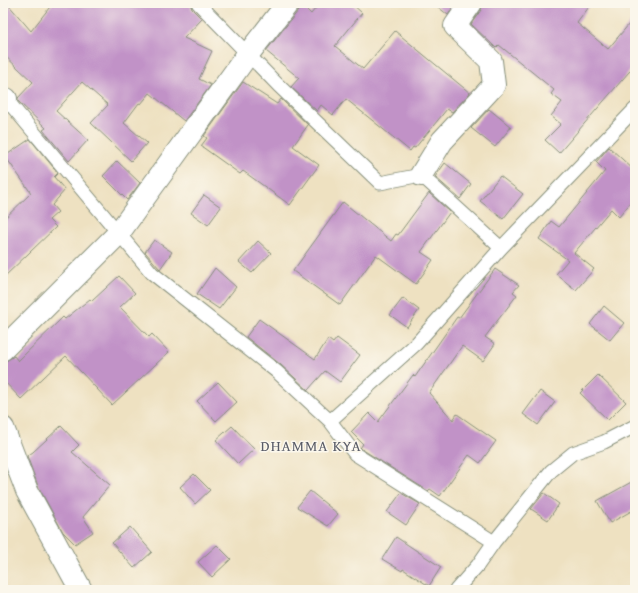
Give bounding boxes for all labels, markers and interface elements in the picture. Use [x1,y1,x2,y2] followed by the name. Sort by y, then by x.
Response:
[261,435,361,456] district label: DHAMMA KYA

